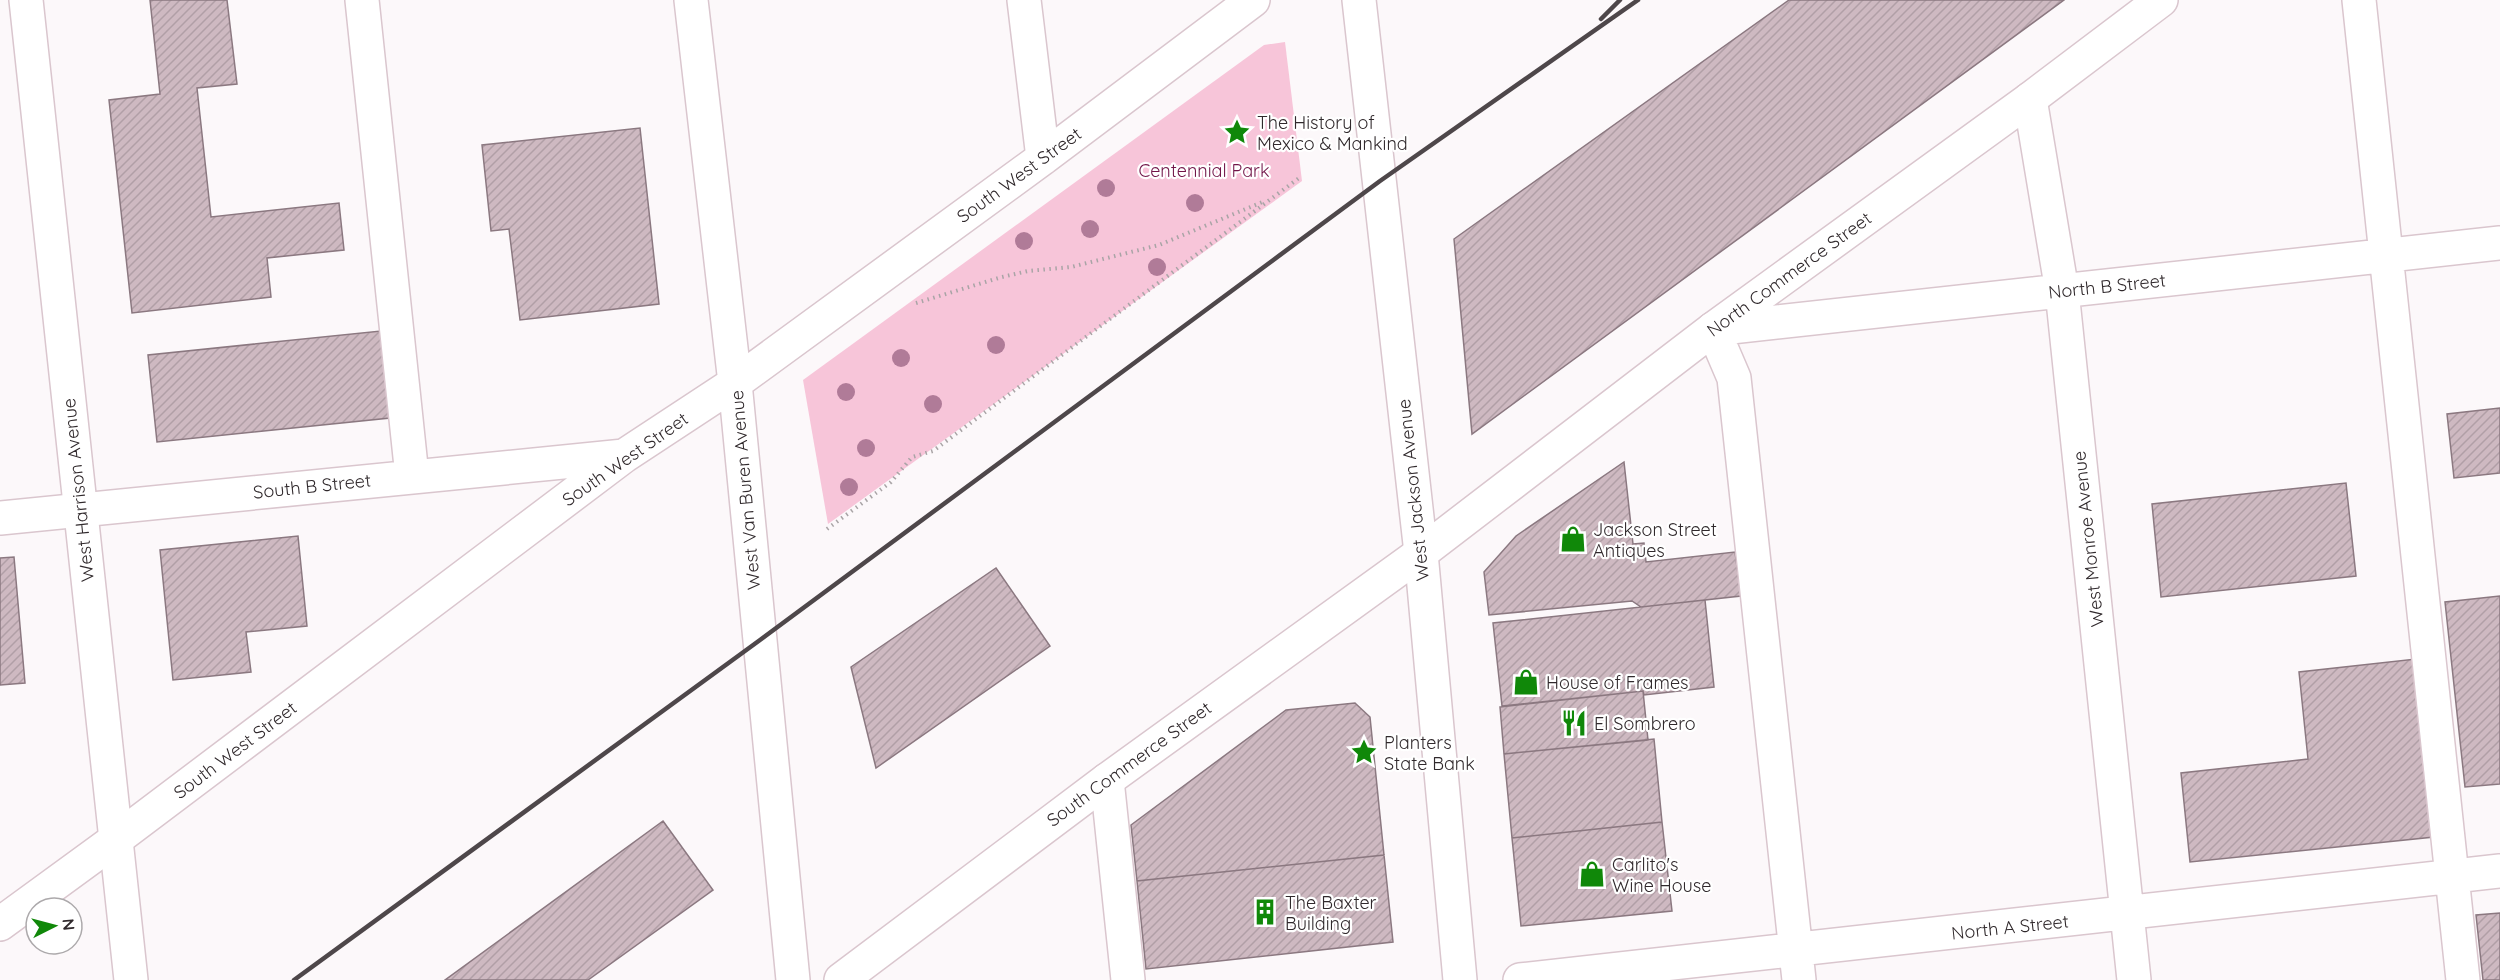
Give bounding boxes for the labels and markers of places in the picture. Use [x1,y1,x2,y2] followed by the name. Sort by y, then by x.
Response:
[1257,111,1408,155] place label: The History of Mexico & Mankind
[1222,117,1252,147] place icon: The History of Mexico & Mankind
[1593,518,1717,562] place label: Jackson Street Antiques
[1558,524,1588,554] shop icon: Jackson Street Antiques
[1511,667,1541,697] shop icon: House of Frames
[1546,671,1689,694] place label: House of Frames
[1559,708,1589,738] restaurant icon: El Sombrero
[1594,712,1696,735] place label: El Sombrero
[1384,731,1475,775] place label: Planters State Bank
[1349,737,1379,767] place icon: Planters State Bank
[1612,853,1711,897] place label: Carlito's Wine House
[1577,859,1607,889] shop icon: Carlito's Wine House
[1285,891,1377,935] place label: The Baxter Building
[1250,897,1280,927] building icon: The Baxter Building

